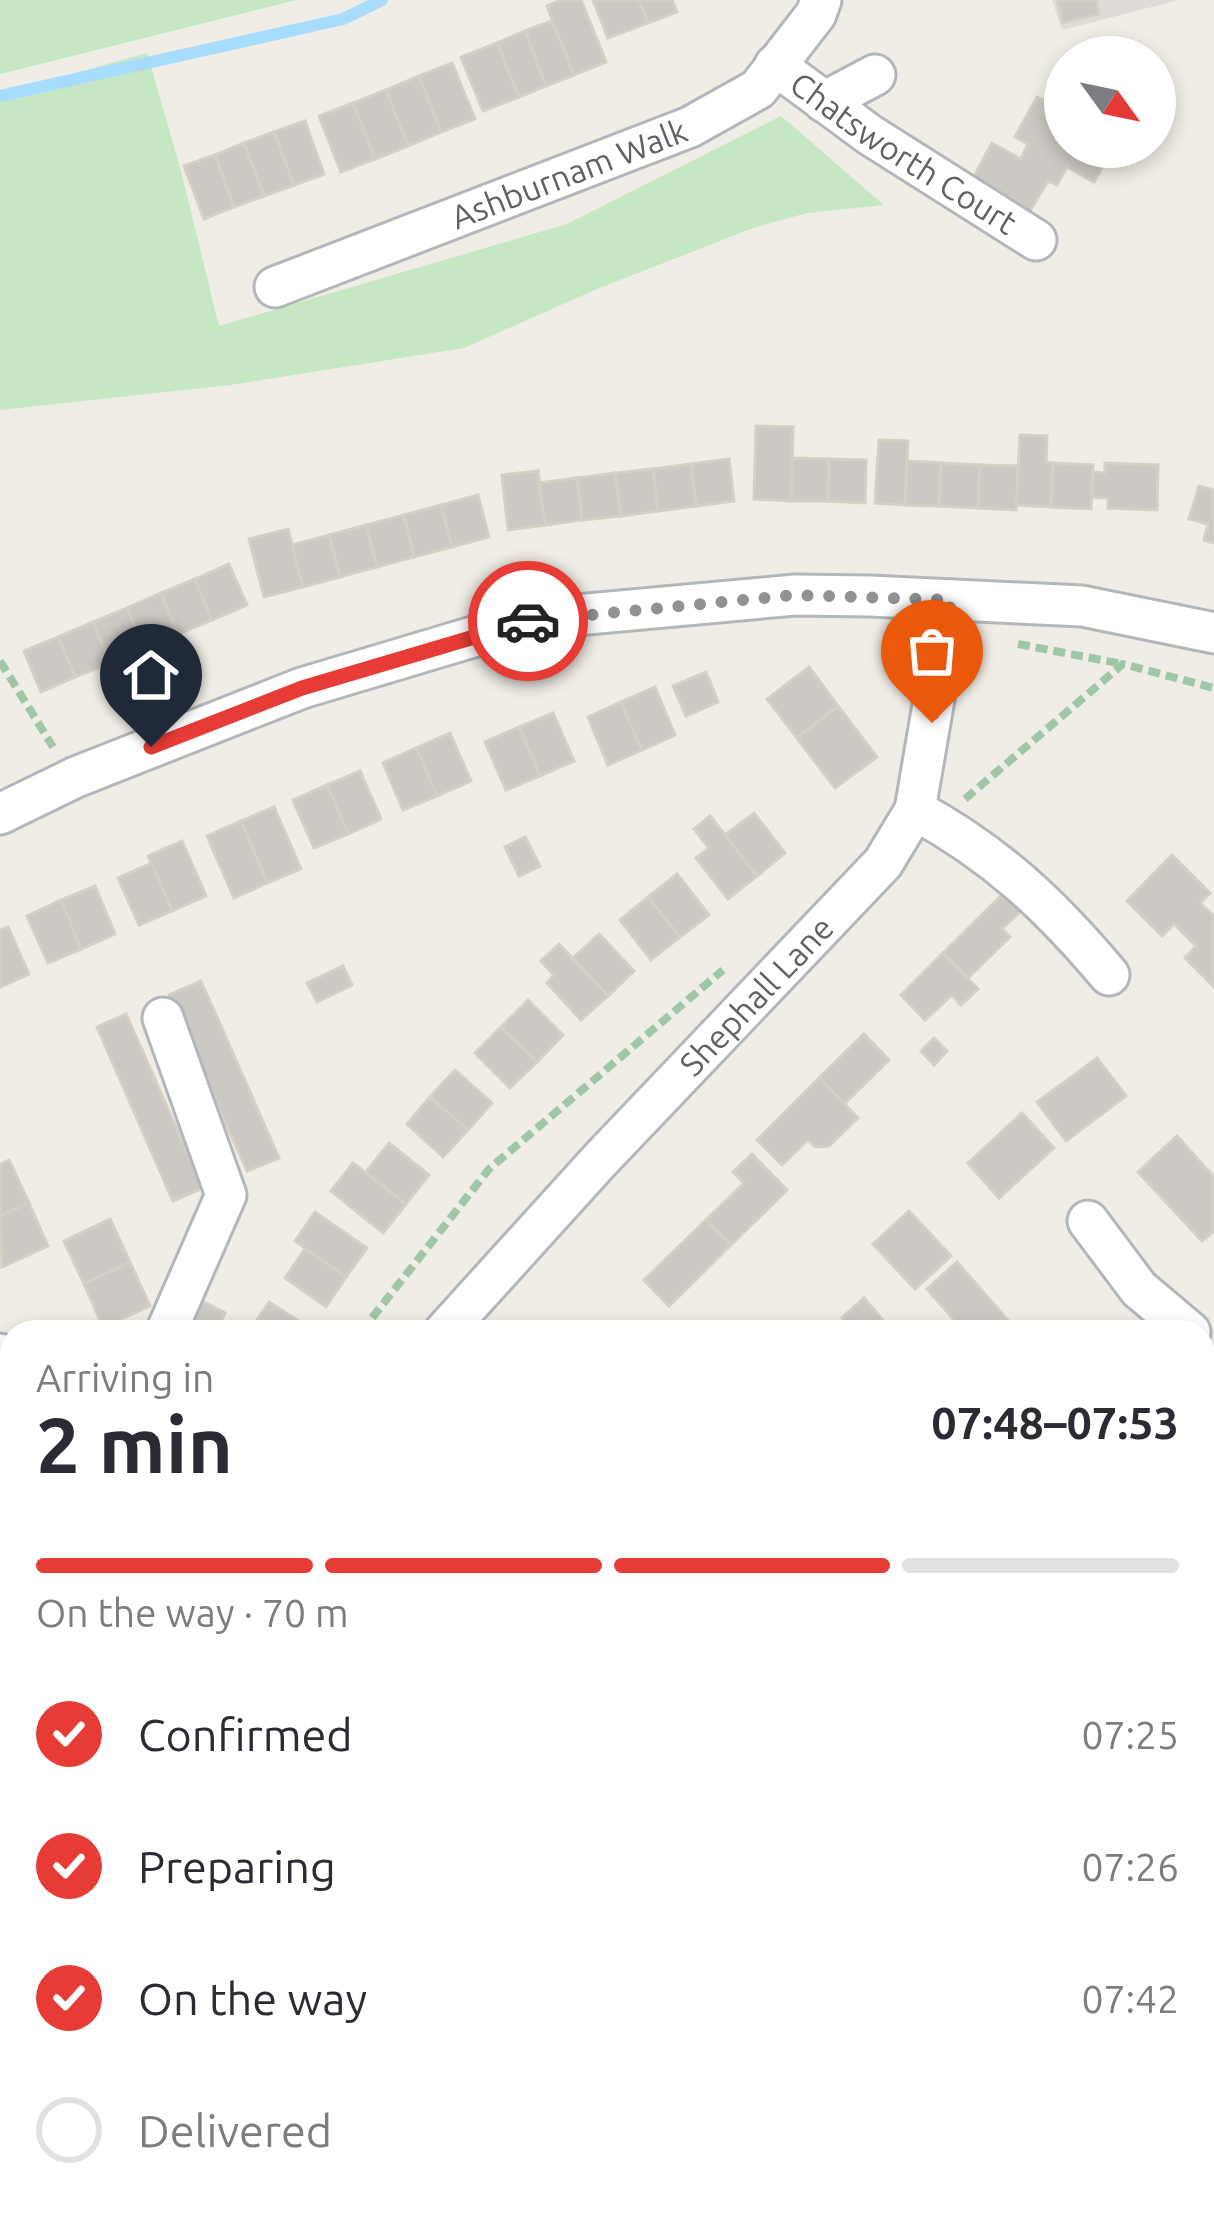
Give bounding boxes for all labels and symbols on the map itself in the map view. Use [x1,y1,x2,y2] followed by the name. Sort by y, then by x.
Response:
[1044,36,1176,168] north arrow
[784,64,1024,241] street label: Chatsworth Court
[446,111,692,235] street label: Ashburnam Walk
[468,561,588,681] courier
[881,600,983,723] pin
[100,624,202,747] pin
[672,908,840,1083] street label: Shephall Lane

